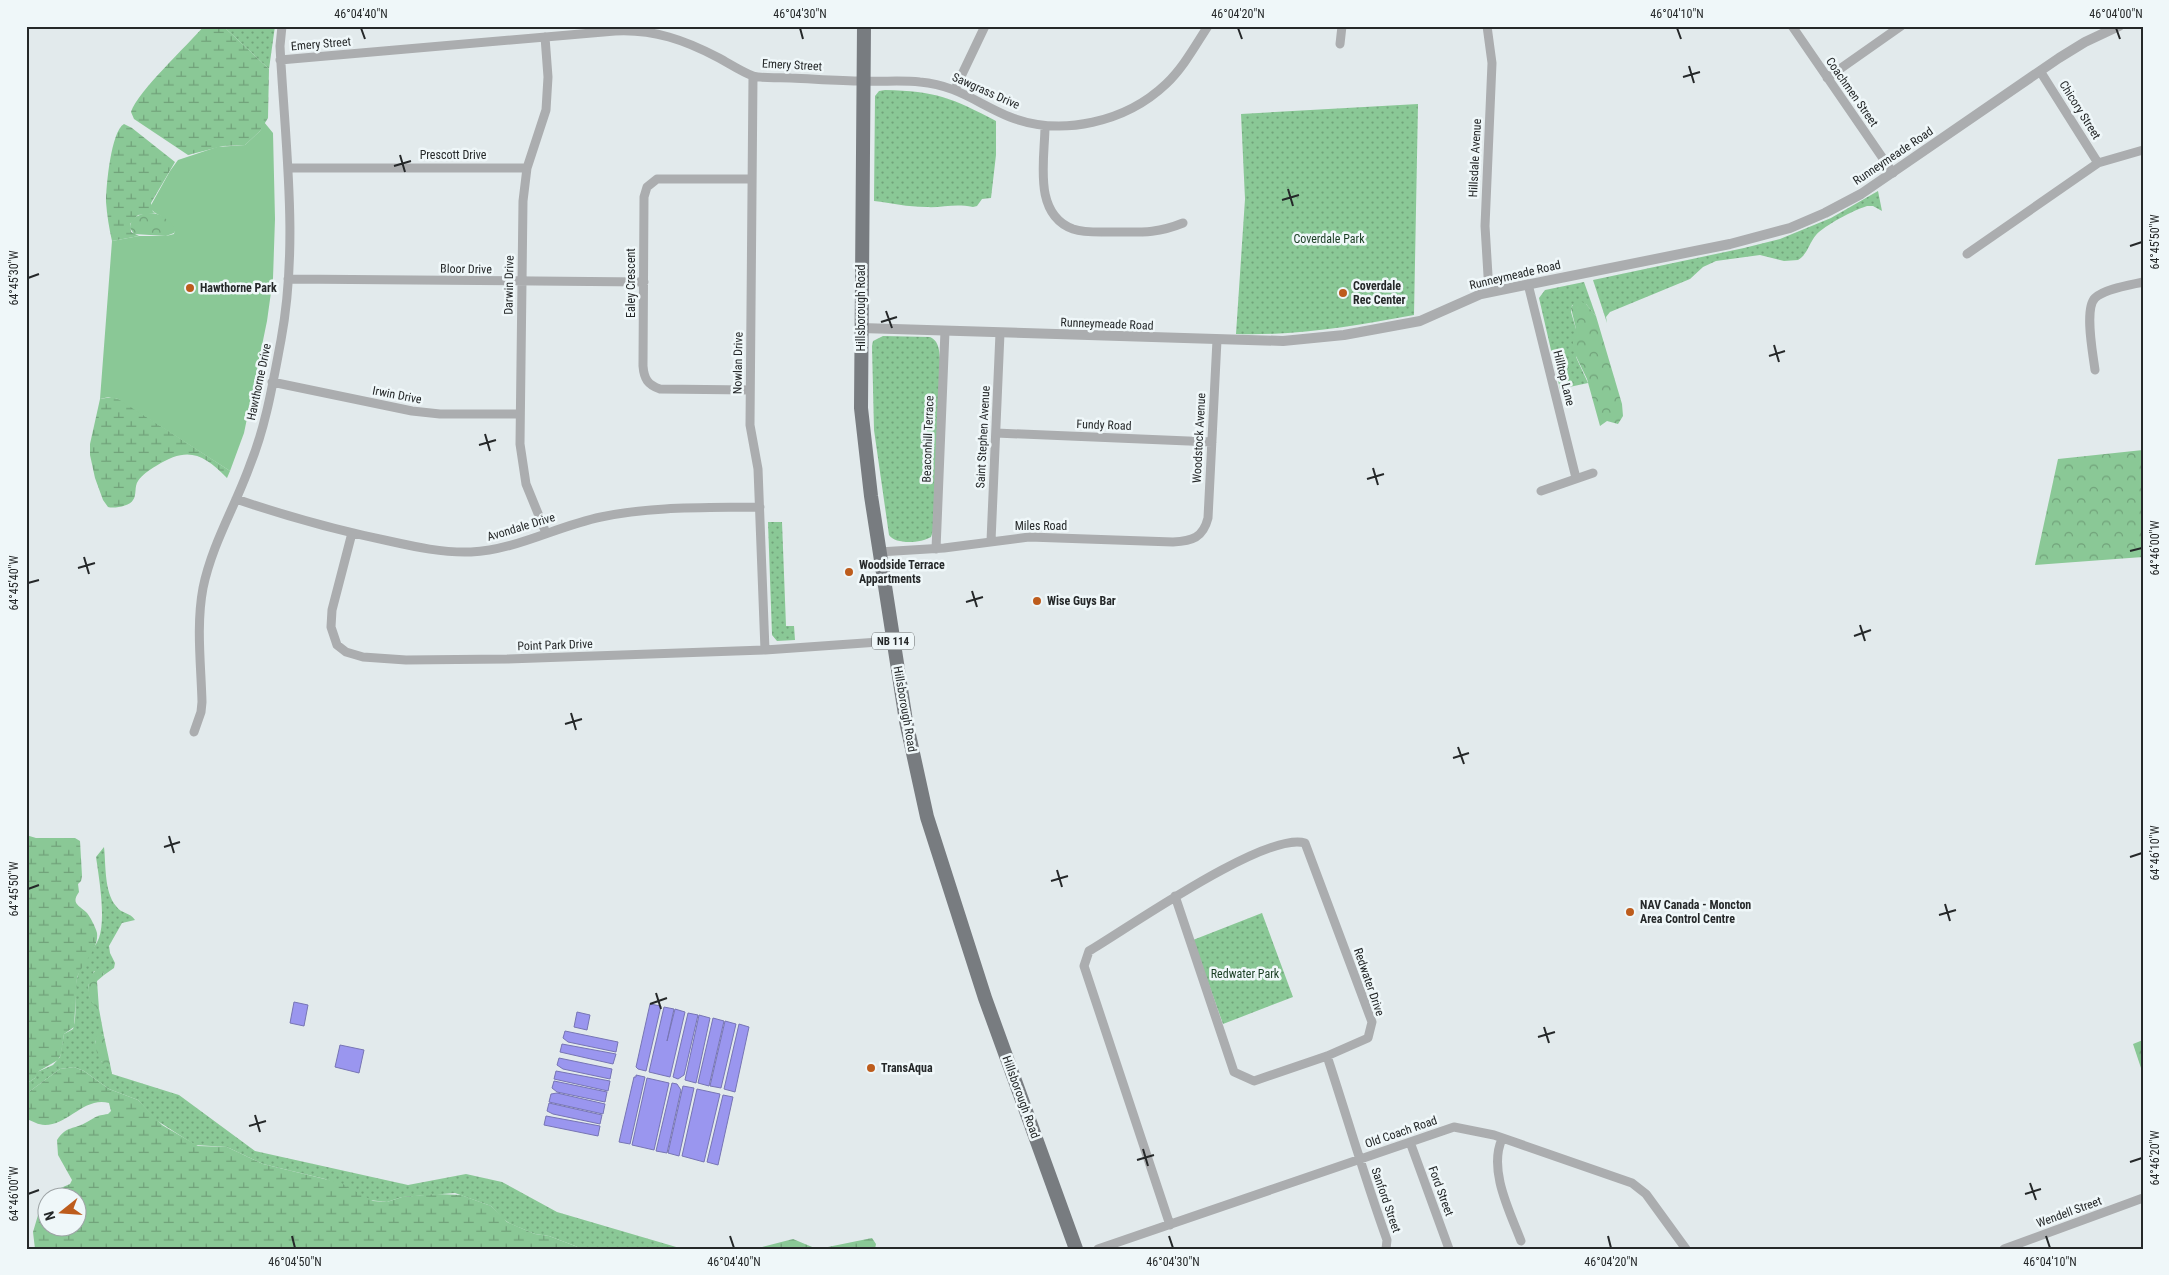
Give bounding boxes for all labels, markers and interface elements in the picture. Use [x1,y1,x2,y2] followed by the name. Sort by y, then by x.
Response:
[334,7,388,21] text: 46°04'40"N
[773,7,827,21] text: 46°04'30"N
[1211,7,1265,21] text: 46°04'20"N
[1650,7,1704,21] text: 46°04'10"N
[2089,7,2143,21] text: 46°04'00"N
[290,34,352,54] street label: Emery Street
[1823,55,1881,130] street label: Coachmen Street
[762,56,823,74] street label: Emery Street
[950,70,1022,112] street label: Sawgrass Drive
[2056,78,2104,142] street label: Chicory Street
[1466,118,1484,198] street label: Hillsdale Avenue
[1850,124,1936,188] street label: Runneymeade Road
[420,148,487,162] street label: Prescott Drive
[2148,214,2162,270] text: 64°45'50"W
[1293,232,1365,246] park label: Coverdale Park
[624,248,638,318] street label: Ealey Crescent
[7,250,21,306] text: 64°45'30"W
[501,255,517,315] street label: Darwin Drive
[1468,258,1562,292] street label: Runneymeade Road
[440,262,492,276] street label: Bloor Drive
[854,264,868,352] street label: Hillsborough Road
[1353,279,1406,307] place label: Coverdale Rec Center
[200,281,277,295] place label: Hawthorne Park
[184,282,196,294] marker: Hawthorne Park
[1337,287,1349,299] marker: Coverdale Rec Center
[1060,315,1154,333] street label: Runneymeade Road
[730,331,746,394] street label: Nowlan Drive
[244,342,274,422] street label: Hawthorne Drive
[1550,349,1578,408] street label: Hilltop Lane
[371,383,423,407] street label: Irwin Drive
[973,385,993,489] street label: Saint Stephen Avenue
[1190,392,1208,483] street label: Woodstock Avenue
[919,395,937,483] street label: Beaconhill Terrace
[1076,417,1132,433] street label: Fundy Road
[485,510,557,544] street label: Avondale Drive
[1015,519,1067,533] street label: Miles Road
[2148,520,2162,576] text: 64°46'00"W
[7,555,21,611] text: 64°45'40"W
[859,558,945,586] place label: Woodside Terrace Appartments
[843,566,855,578] marker: Woodside Terrace Appartments
[1047,594,1116,608] place label: Wise Guys Bar
[1031,595,1043,607] marker: Wise Guys Bar
[872,632,914,649] road number: NB 114
[517,637,593,653] street label: Point Park Drive
[891,665,919,753] street label: Hillsborough Road
[2148,825,2162,881] text: 64°46'10"W
[7,861,21,917] text: 64°45'50"W
[1640,898,1751,926] place label: NAV Canada - Moncton Area Control Centre
[1624,906,1636,918] marker: NAV Canada - Moncton Area Control Centre
[1351,946,1387,1018] street label: Redwater Drive
[1211,967,1280,981] park label: Redwater Park
[1000,1054,1042,1140] street label: Hillsborough Road
[881,1061,933,1075] place label: TransAqua
[865,1062,877,1074] marker: TransAqua
[1363,1113,1439,1151] street label: Old Coach Road
[2148,1130,2162,1186] text: 64°46'20"W
[1426,1164,1457,1218] street label: Ford Street
[7,1166,21,1222] text: 64°46'00"W
[1368,1166,1404,1235] street label: Sanford Street
[38,1188,88,1238] north arrow
[2034,1194,2104,1230] street label: Wendell Street
[41,1209,58,1222] text: N
[268,1255,322,1269] text: 46°04'50"N
[707,1255,761,1269] text: 46°04'40"N
[1146,1255,1200,1269] text: 46°04'30"N
[1584,1255,1638,1269] text: 46°04'20"N
[2023,1255,2077,1269] text: 46°04'10"N

